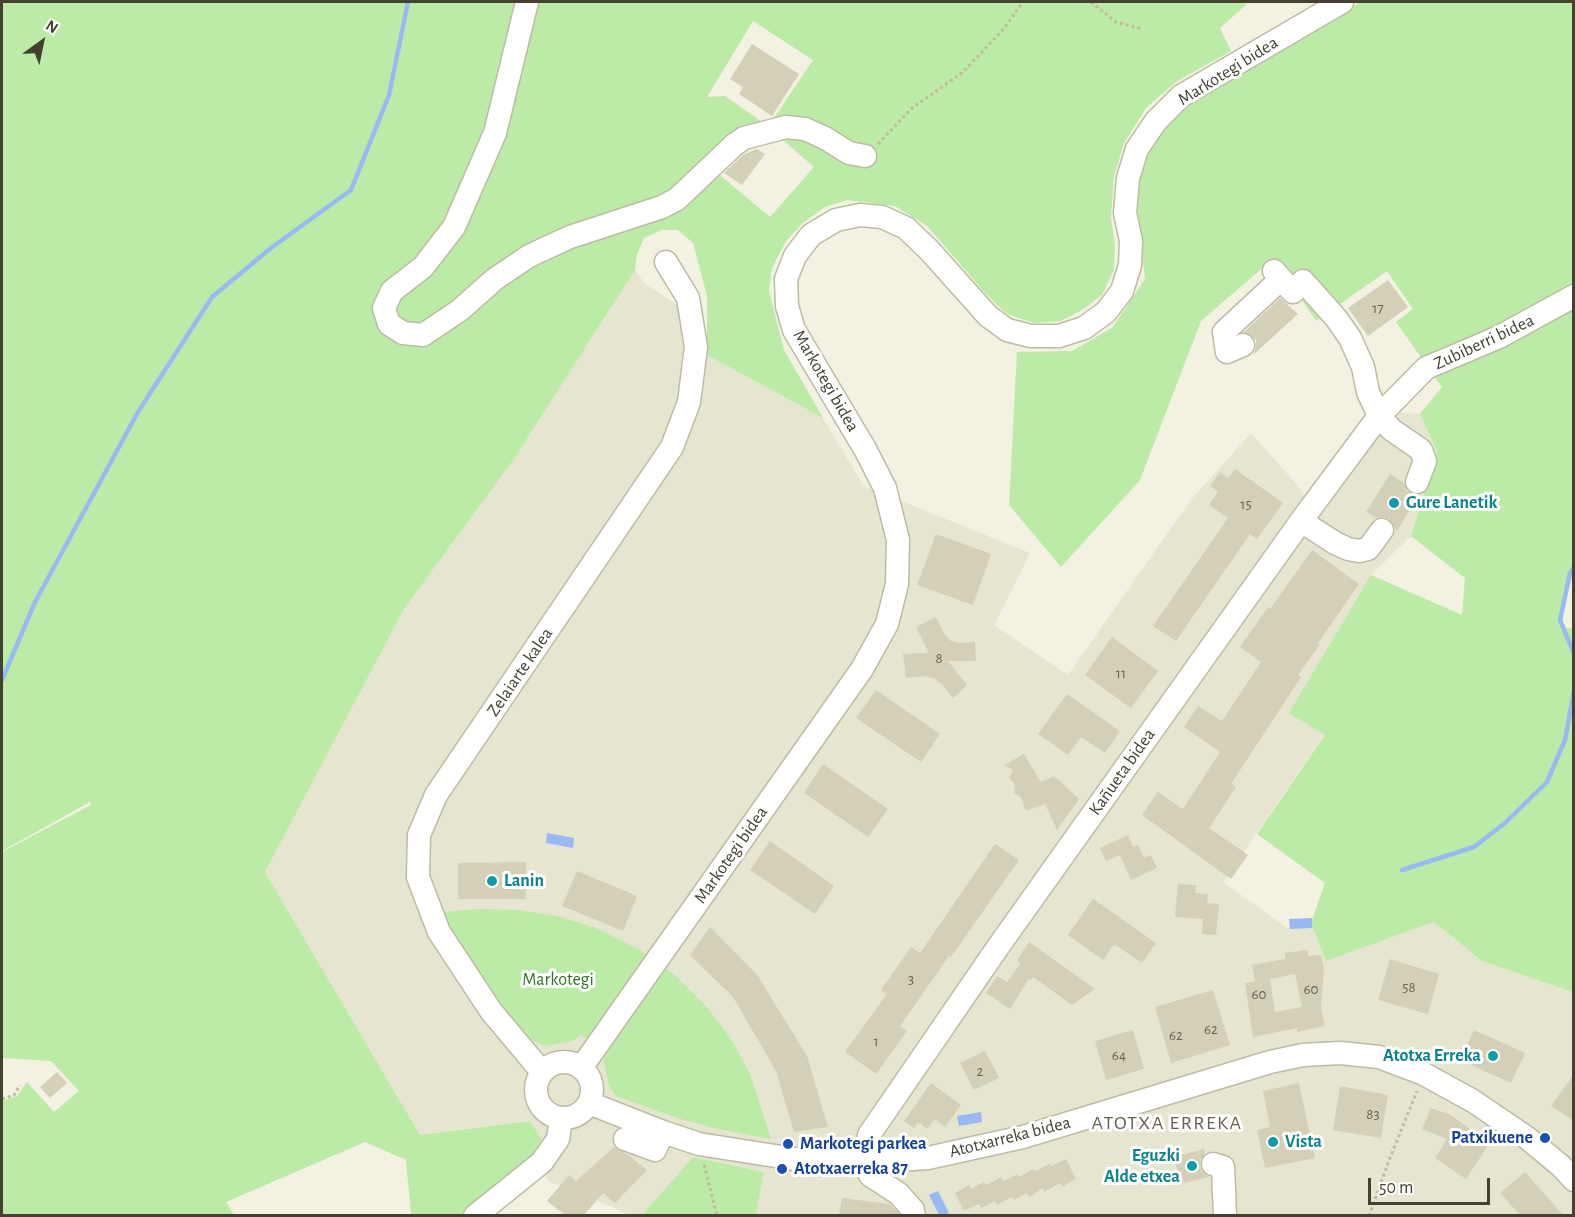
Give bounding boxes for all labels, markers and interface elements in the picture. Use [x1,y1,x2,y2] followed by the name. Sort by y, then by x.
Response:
[12,12,72,72] north arrow
[43,17,61,37] text: N
[1174,32,1282,110] street label: Markotegi bidea
[1372,299,1384,317] house number: 17
[1430,309,1538,375] street label: Zubiberri bidea
[788,326,864,436] street label: Markotegi bidea
[1406,492,1497,514] place label: Gure Lanetik
[1240,495,1252,513] house number: 15
[1387,496,1401,510] marker: Gure Lanetik
[482,624,558,720] street label: Zelaiarte kalea
[935,649,943,667] house number: 8
[1116,664,1126,682] house number: 11
[1084,724,1160,820] street label: Kañueta bidea
[689,802,773,908] street label: Markotegi bidea
[504,870,544,892] place label: Lanin
[485,874,499,888] marker: Lanin
[522,969,594,991] park label: Markotegi
[908,970,914,988] house number: 3
[1402,978,1416,996] house number: 58
[1304,980,1318,998] house number: 60
[1252,985,1266,1003] house number: 60
[1204,1020,1218,1038] house number: 62
[1169,1026,1183,1044] house number: 62
[873,1032,879,1050] house number: 1
[1383,1045,1481,1067] place label: Atotxa Erreka
[1112,1046,1126,1064] house number: 64
[1486,1049,1500,1063] marker: Atotxa Erreka
[977,1062,983,1080] house number: 2
[1366,1105,1380,1123] house number: 83
[947,1111,1073,1163] street label: Atotxarreka bidea
[1091,1111,1243,1135] district label: ATOTXA ERREKA
[1451,1127,1533,1149] place label: Patxikuene
[1285,1131,1322,1153] place label: Vista
[1538,1131,1552,1145] marker: Patxikuene
[800,1133,927,1155] place label: Markotegi parkea
[1266,1135,1280,1149] marker: Vista
[781,1137,795,1151] marker: Markotegi parkea
[1104,1145,1180,1188] place label: Eguzki Alde etxea
[794,1158,908,1180] place label: Atotxaerreka 87
[1185,1159,1199,1173] marker: Eguzki Alde etxea
[775,1162,789,1176] marker: Atotxaerreka 87
[1371,1166,1492,1204] scale bar
[1379,1179,1413,1197] text: 50 m

